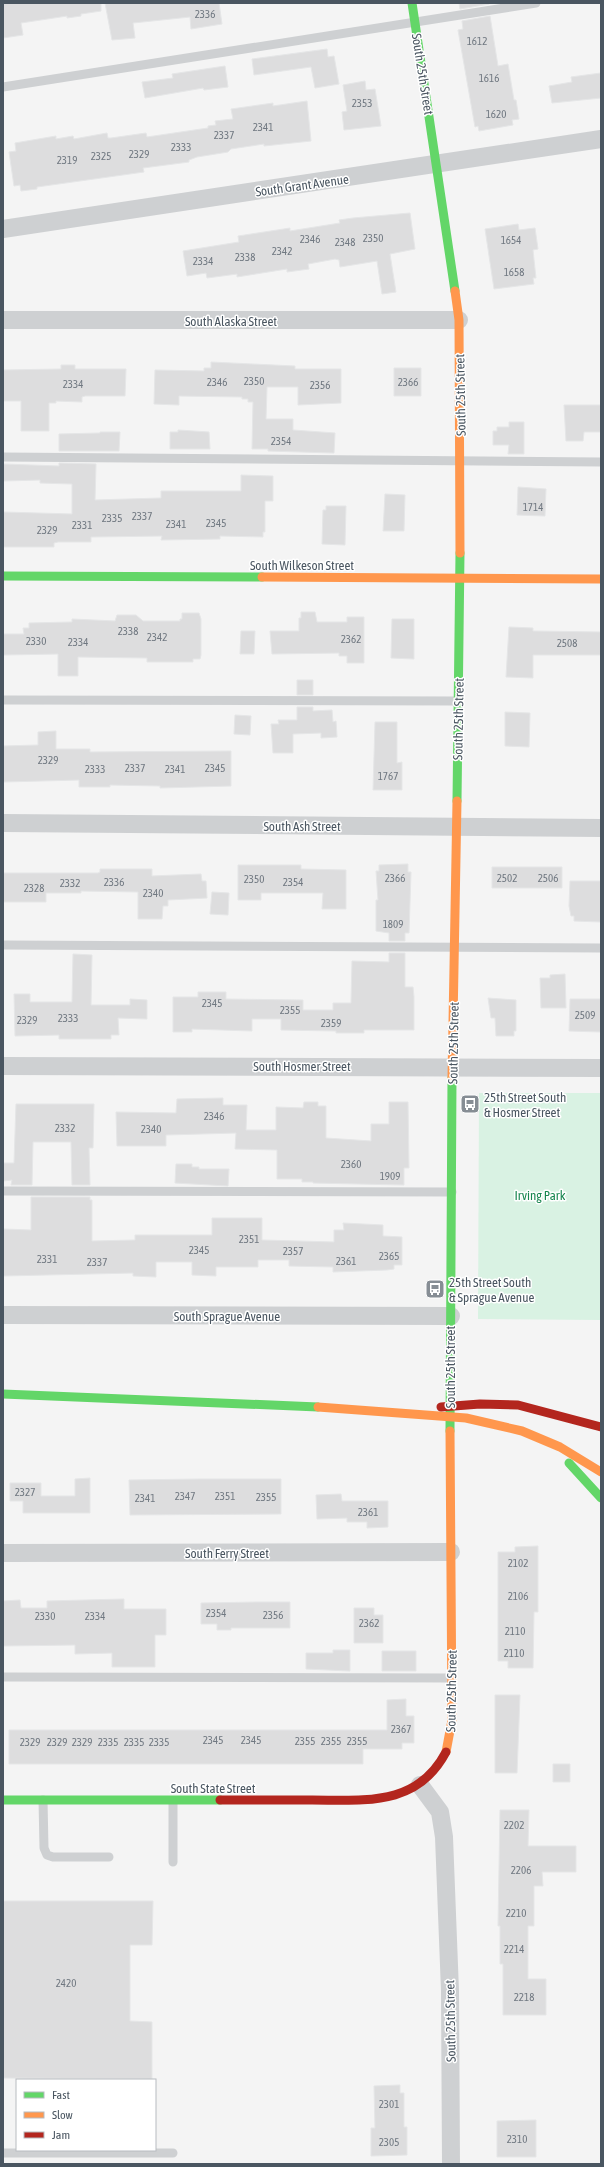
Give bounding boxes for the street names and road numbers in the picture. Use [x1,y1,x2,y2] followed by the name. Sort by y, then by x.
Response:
[409,32,436,116] street label: South 25th Street
[254,172,350,199] street label: South Grant Avenue
[185,314,277,329] street label: South Alaska Street
[452,353,469,436] street label: South 25th Street
[250,558,354,573] street label: South Wilkeson Street
[450,678,467,760] street label: South 25th Street
[263,819,341,834] street label: South Ash Street
[445,1002,462,1084] street label: South 25th Street
[253,1059,351,1074] street label: South Hosmer Street
[174,1309,280,1324] street label: South Sprague Avenue
[443,1326,458,1408] street label: South 25th Street
[185,1546,269,1561] street label: South Ferry Street
[443,1650,460,1732] street label: South 25th Street
[171,1781,256,1796] street label: South State Street
[442,1979,459,2062] street label: South 25th Street

